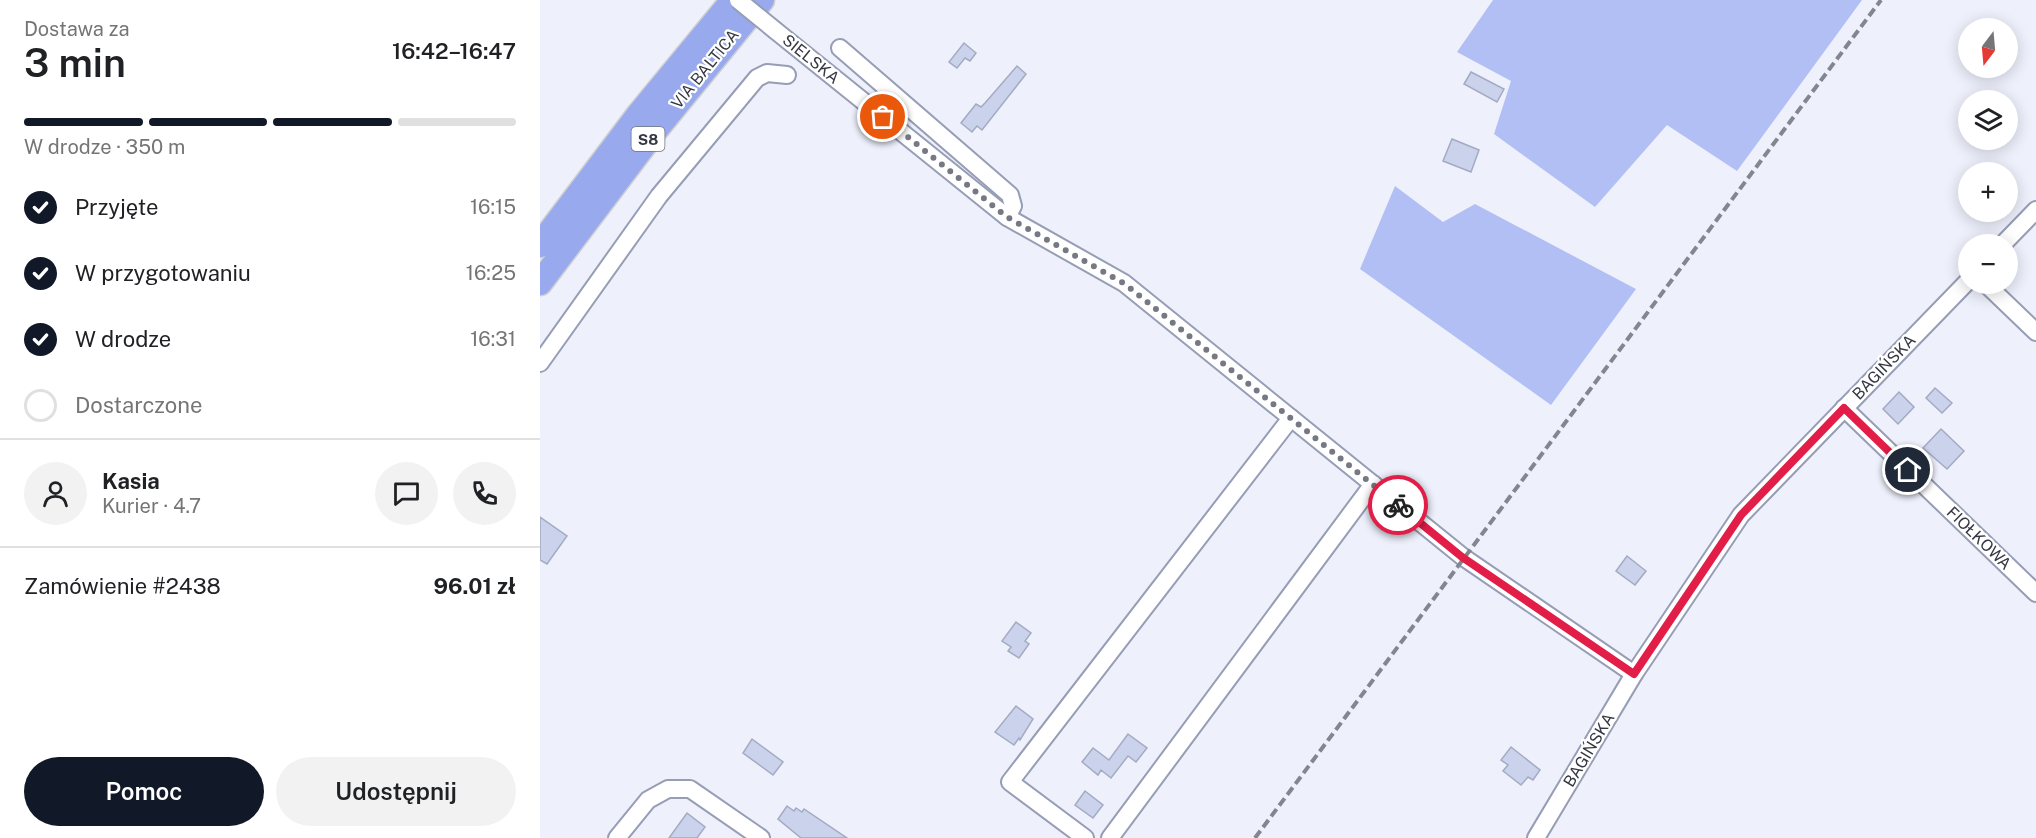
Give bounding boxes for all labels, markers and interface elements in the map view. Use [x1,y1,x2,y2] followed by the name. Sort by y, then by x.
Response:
[24,17,130,41] text: Dostawa za
[1958,18,2018,78] north arrow
[1958,18,2018,294] map controls
[667,26,743,112] street label: VIA BALTICA
[779,30,843,88] street label: SIELSKA
[392,38,516,64] text: 16:42–16:47
[24,40,126,86] text: 3 min
[1958,90,2018,150] button: layers
[857,91,908,142] pin
[866,100,899,133] icon: bag
[632,127,664,151] road number: S8
[24,135,185,159] text: W drodze · 350 m
[1958,162,2018,222] button: +
[24,191,57,224] icon: check
[75,194,158,220] text: Przyjęte
[470,195,516,219] text: 16:15
[1958,234,2018,294] button: −
[24,257,57,290] icon: check
[75,260,251,286] text: W przygotowaniu
[466,261,516,285] text: 16:25
[24,323,57,356] icon: check
[75,326,171,352] text: W drodze
[470,327,516,351] text: 16:31
[1848,330,1920,403] street label: BAGIŃSKA
[75,392,202,418] text: Dostarczone
[1882,444,1933,495] pin
[1891,453,1924,486] icon: home
[24,462,87,525] button: person
[375,462,438,525] button: chat
[453,462,516,525] button: phone
[102,468,160,494] text: Kasia
[1368,475,1428,535] courier
[1382,489,1415,522] icon: bike
[102,494,201,518] text: Kurier · 4.7
[1943,503,2015,573] street label: FIOŁKOWA
[24,573,221,599] text: Zamówienie #2438
[433,573,516,599] text: 96.01 zł
[1559,709,1618,790] street label: BAGIŃSKA
[24,757,264,826] button: Pomoc
[276,757,516,826] button: Udostępnij

